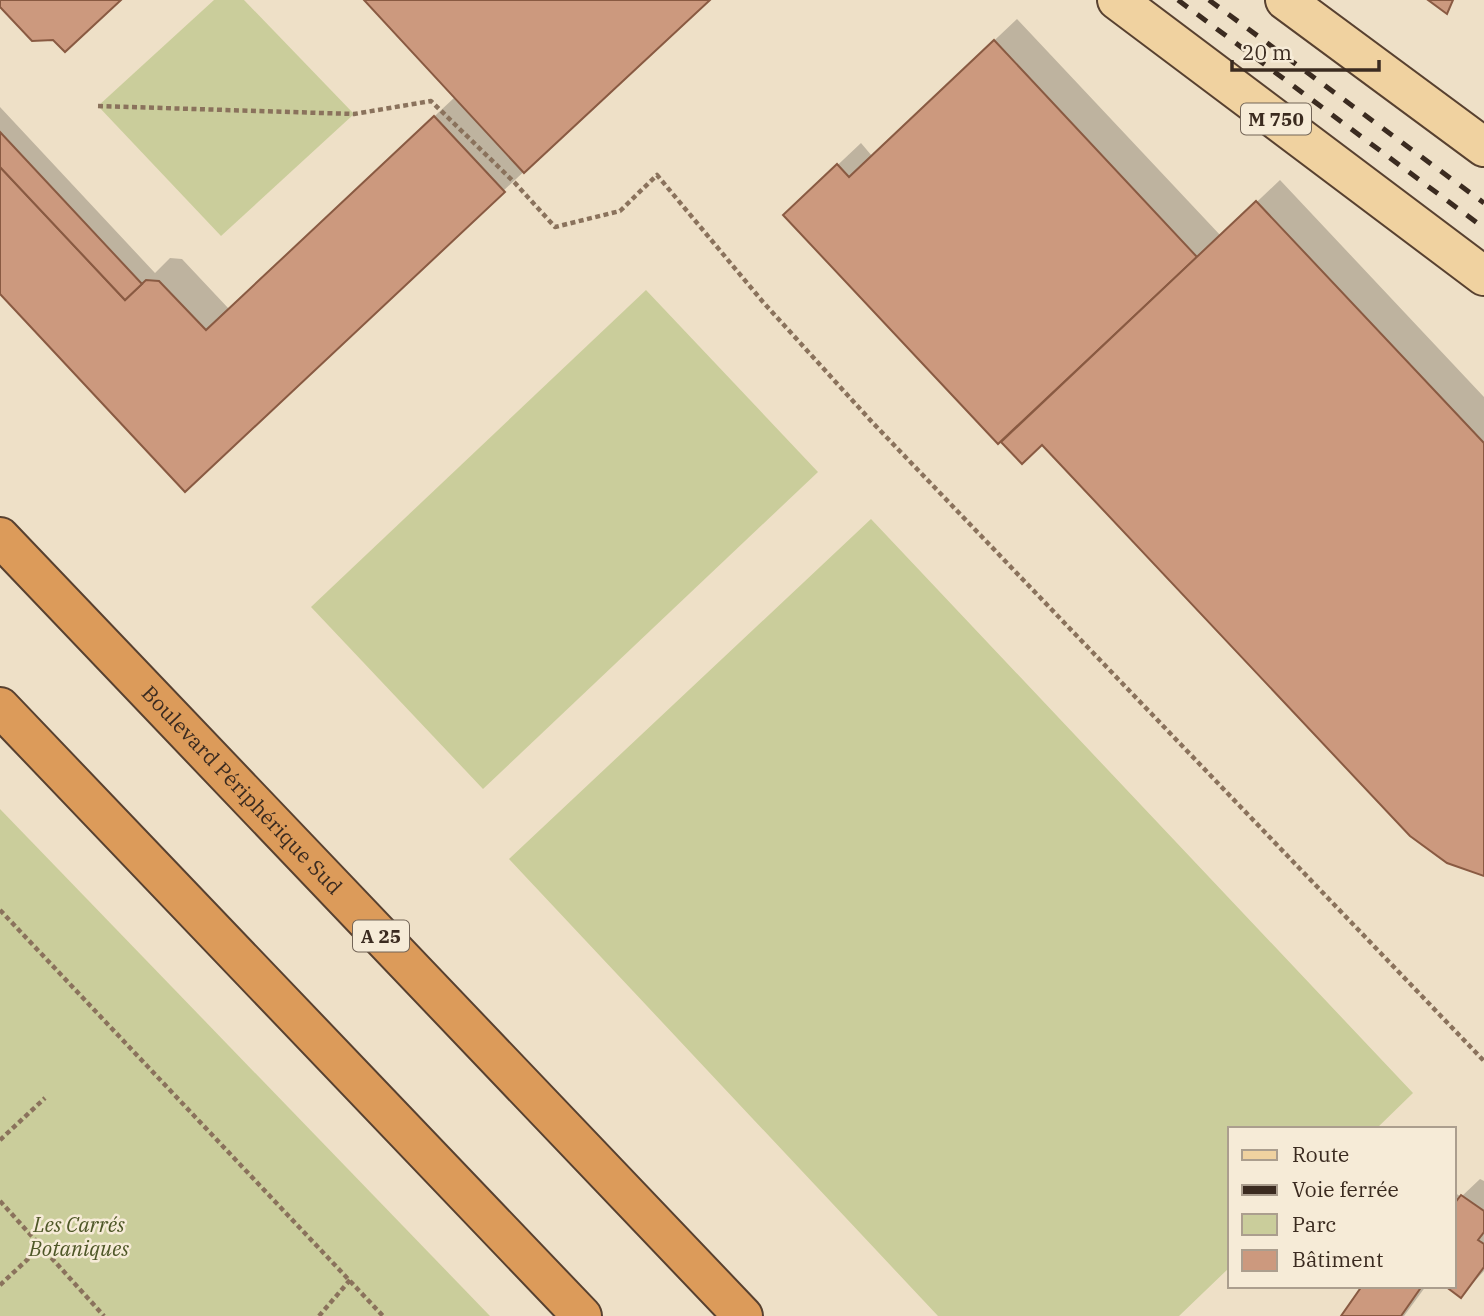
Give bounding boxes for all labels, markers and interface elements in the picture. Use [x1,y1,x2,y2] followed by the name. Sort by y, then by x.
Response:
[1232,28,1379,72] scale bar
[1242,38,1292,66] text: 20 m
[1241,104,1311,134] road number: M 750
[136,679,349,900] street label: Boulevard Périphérique Sud
[353,920,409,952] road number: A 25
[1228,1127,1456,1288] legend
[1292,1140,1349,1168] text: Route
[1292,1175,1399,1203] text: Voie ferrée
[28,1210,129,1262] park label: Les Carrés Botaniques
[1292,1210,1336,1238] text: Parc
[1292,1245,1383,1273] text: Bâtiment

